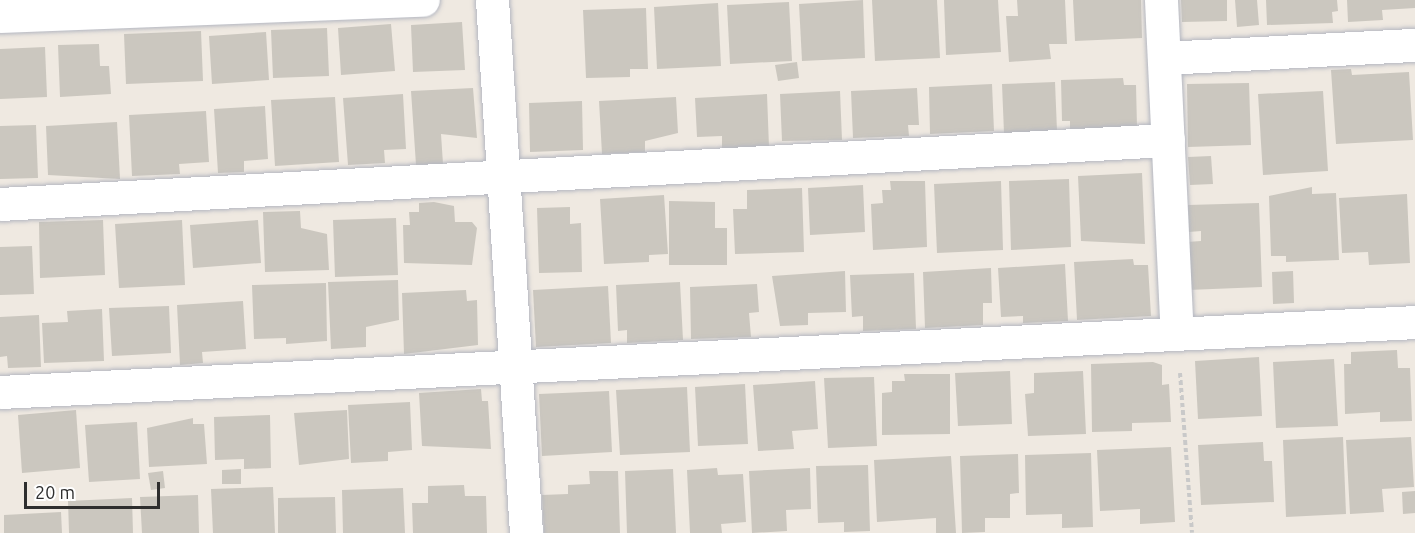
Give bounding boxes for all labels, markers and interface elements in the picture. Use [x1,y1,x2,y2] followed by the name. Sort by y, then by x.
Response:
[27,470,164,508] scale bar
[35,482,75,502] text: 20 m

